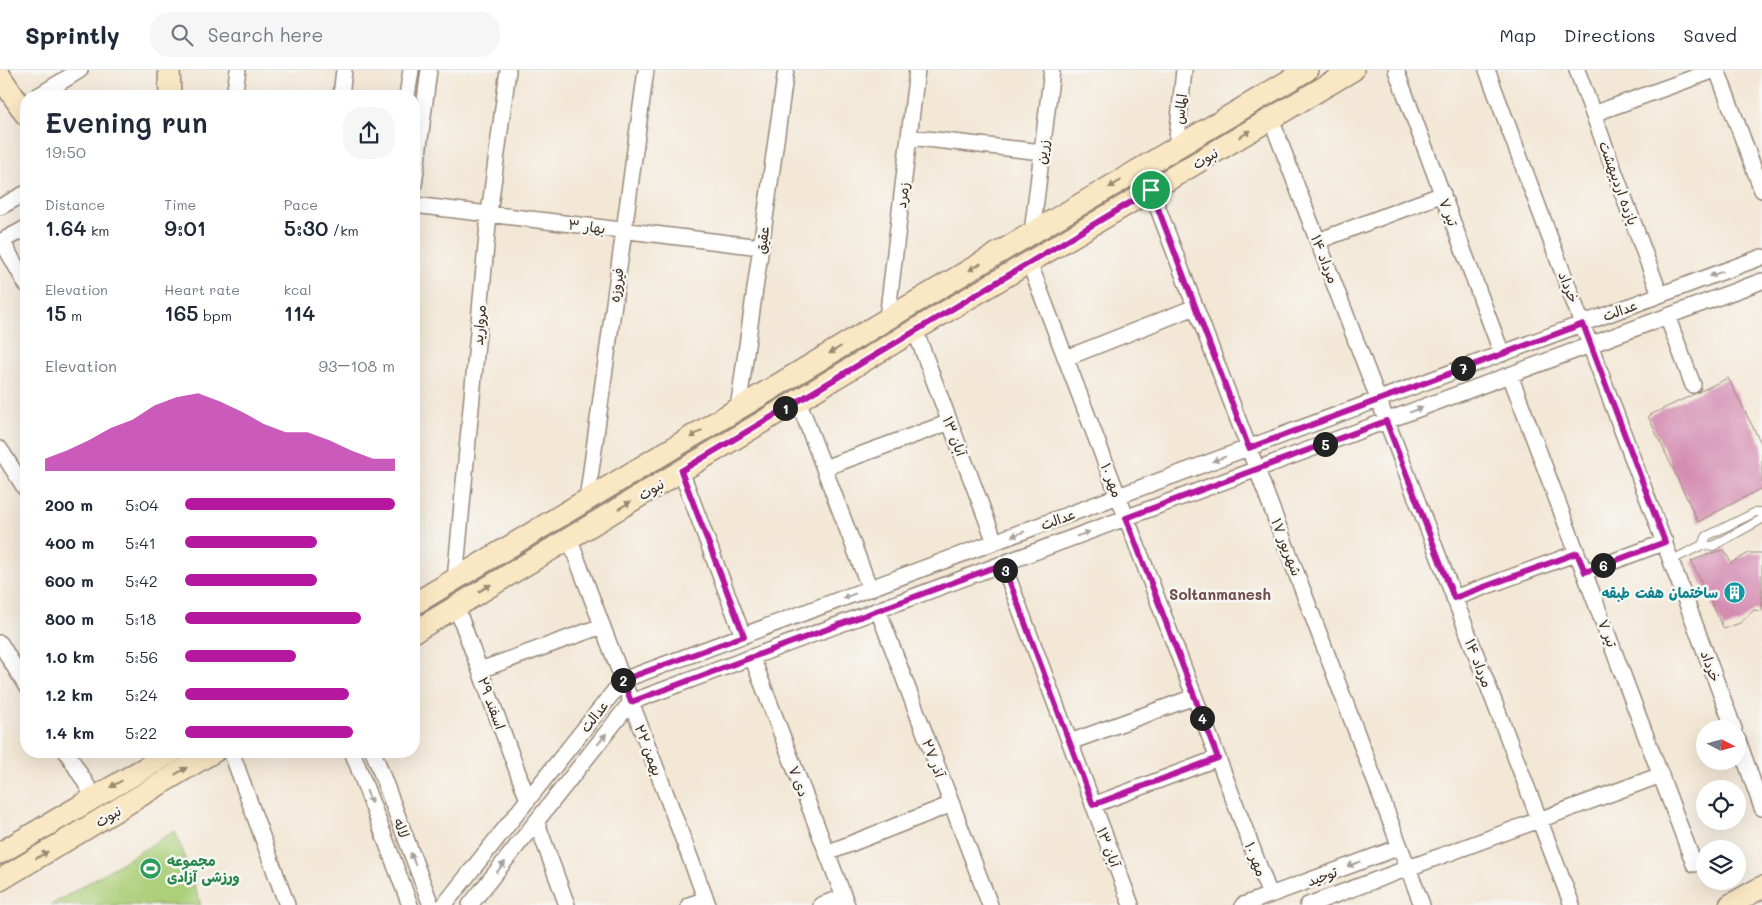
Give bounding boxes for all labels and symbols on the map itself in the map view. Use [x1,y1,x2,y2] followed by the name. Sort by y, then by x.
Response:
[1169,93,1191,125] street label: الماس
[1237,130,1252,138] one-way arrow
[1031,138,1053,166] street label: زرین
[1595,138,1643,228] street label: یازده اردیبهشت
[1189,143,1221,173] street label: نبوت
[1130,169,1172,211] pin
[1108,180,1121,189] one-way arrow
[891,181,913,209] street label: زمرد
[1435,195,1463,230] street label: ۷ تیر
[567,214,607,238] street label: بهار ۳
[751,225,773,255] street label: عقیق
[1307,232,1343,286] street label: ۱۴ مرداد
[968,263,982,271] one-way arrow
[604,266,628,304] street label: فیروزه
[1554,269,1584,305] street label: خرداد
[1709,271,1724,278] one-way arrow
[1600,295,1640,325] street label: عدالت
[468,304,490,346] street label: مروارید
[829,346,842,355] one-way arrow
[1450,356,1476,380] pin: 7
[772,396,798,420] pin: 1
[1409,406,1424,414] one-way arrow
[939,413,971,459] street label: ۱۳ آبان
[690,430,703,439] one-way arrow
[1312,432,1338,456] pin: 5
[1212,456,1227,463] one-way arrow
[1097,460,1127,500] street label: ۱۰ مهر
[635,474,667,504] street label: نبوت
[618,500,631,509] one-way arrow
[1038,504,1078,534] street label: عدالت
[1267,515,1307,579] street label: ۱۷ شهریور
[1010,530,1025,538] one-way arrow
[1076,530,1091,538] one-way arrow
[1590,552,1616,578] pin: 6
[992,558,1018,582] pin: 3
[1722,580,1746,604] building icon: ساختمان هفت طبقه
[1602,583,1718,602] place label: ساختمان هفت طبقه
[479,584,492,593] one-way arrow
[1169,584,1271,604] district label: Soltanmanesh
[841,592,856,600] one-way arrow
[1594,616,1622,651] street label: ۷ تیر
[1461,636,1497,690] street label: ۱۴ مرداد
[1697,648,1725,684] street label: خرداد
[610,668,636,692] pin: 2
[474,674,510,732] street label: ۲۹ اسفند
[575,696,613,736] street label: عدالت
[1190,706,1214,730] pin: 4
[1696,720,1746,770] north arrow
[631,722,667,778] street label: ۲۲ بهمن
[596,733,607,746] one-way arrow
[918,736,950,780] street label: ۲۷ آذر
[784,763,814,799] street label: ۷ دی
[175,767,188,776] one-way arrow
[110,780,123,789] one-way arrow
[365,790,373,805] one-way arrow
[92,801,124,831] street label: نبوت
[390,815,414,841] street label: لاله
[1093,824,1125,870] street label: ۱۳ آبان
[1241,839,1271,879] street label: ۱۰ مهر
[35,850,48,859] one-way arrow
[167,851,240,886] place label: مجموعه ورزشی آزادی
[409,852,417,867] one-way arrow
[139,856,163,880] sports icon: مجموعه ورزشی آزادی
[1347,860,1362,868] one-way arrow
[496,861,507,874] one-way arrow
[1304,861,1341,890] street label: توحید

